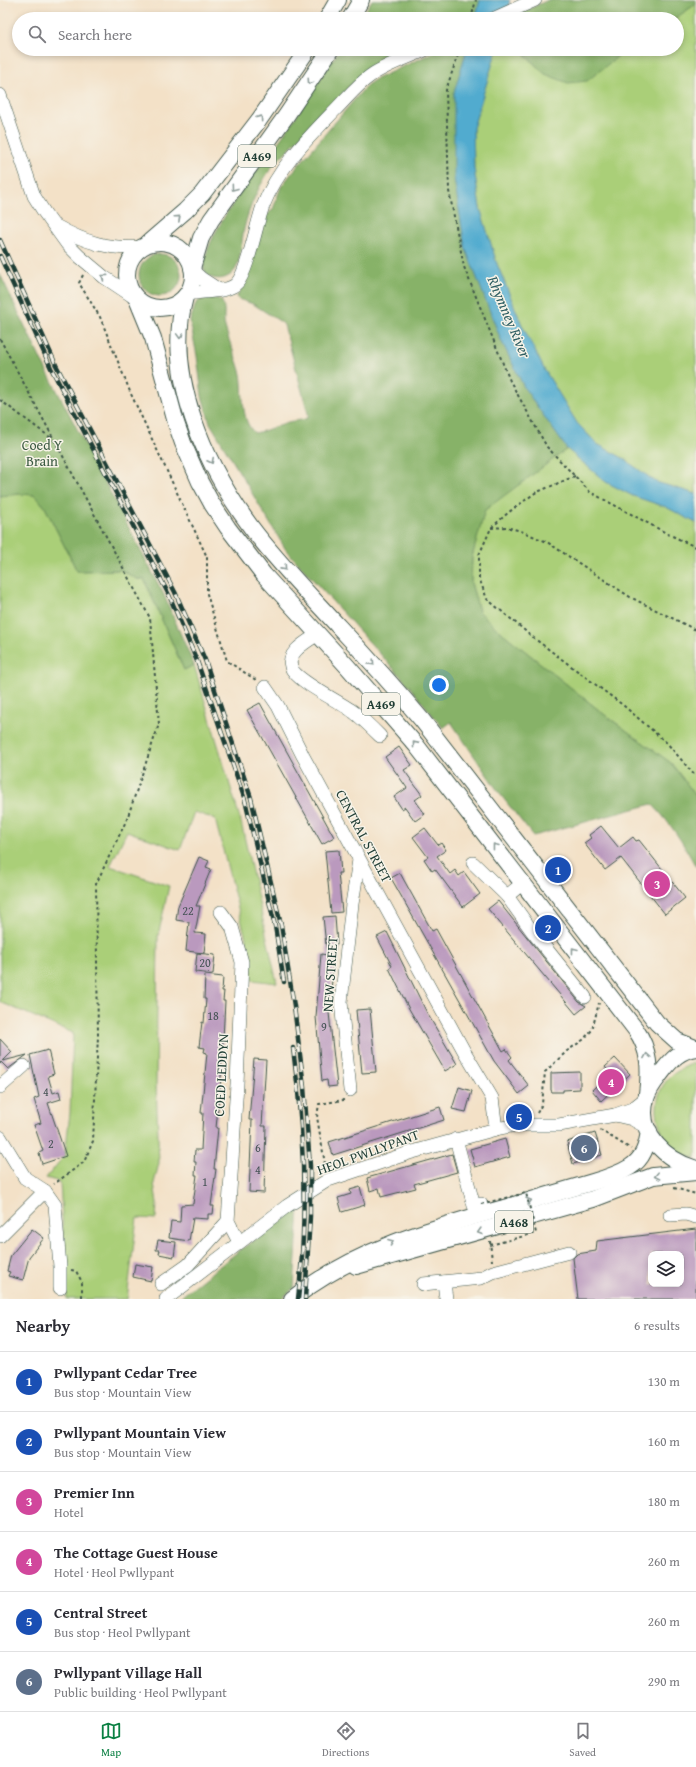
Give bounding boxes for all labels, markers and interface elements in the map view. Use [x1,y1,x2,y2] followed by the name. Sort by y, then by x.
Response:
[12,12,684,56] search box
[26,23,48,45] icon: search
[58,24,132,45] text: Search here
[308,77,315,84] one-way arrow
[255,115,263,122] one-way arrow
[238,145,276,167] road number: A469
[232,183,239,190] one-way arrow
[173,216,180,223] one-way arrow
[482,272,536,361] water label: Rhymney River
[102,275,109,282] one-way arrow
[175,333,184,339] one-way arrow
[22,435,63,471] park label: Coed Y Brain
[207,456,214,464] one-way arrow
[280,563,287,570] one-way arrow
[368,658,375,666] one-way arrow
[429,675,449,695] your location
[362,693,400,715] road number: A469
[413,741,420,748] one-way arrow
[331,786,397,886] street label: CENTRAL STREET
[493,844,500,851] one-way arrow
[545,855,571,885] pin: 1
[644,869,670,899] pin: 3
[182,902,194,919] house number: 22
[535,913,561,943] pin: 2
[317,935,343,1013] street label: NEW STREET
[572,947,579,954] one-way arrow
[199,954,211,971] house number: 20
[207,1007,219,1024] house number: 18
[321,1018,327,1035] house number: 9
[209,1033,233,1117] street label: COED LEDDYN
[644,1052,652,1059] one-way arrow
[598,1067,624,1097] pin: 4
[43,1083,49,1100] house number: 4
[506,1102,532,1132] pin: 5
[314,1124,422,1180] street label: HEOL PWLLYPANT
[571,1133,597,1163] pin: 6
[48,1135,54,1152] house number: 2
[255,1139,261,1156] house number: 6
[255,1161,261,1178] house number: 4
[654,1171,660,1179] one-way arrow
[202,1173,208,1190] house number: 1
[526,1197,533,1206] one-way arrow
[495,1211,533,1233] road number: A468
[477,1227,483,1235] one-way arrow
[388,1239,395,1247] one-way arrow
[648,1251,684,1287] map controls
[648,1251,684,1287] button: layers
[16,1313,70,1338] text: Nearby
[634,1316,680,1335] text: 6 results
[54,1362,197,1383] text: Pwllypant Cedar Tree
[26,1372,32,1391] text: 1
[648,1372,680,1391] text: 130 m
[54,1383,191,1402] text: Bus stop · Mountain View
[54,1422,226,1443] text: Pwllypant Mountain View
[26,1432,32,1451] text: 2
[648,1432,680,1451] text: 160 m
[54,1443,191,1462] text: Bus stop · Mountain View
[54,1482,135,1503] text: Premier Inn
[26,1492,32,1511] text: 3
[648,1492,680,1511] text: 180 m
[54,1503,84,1522] text: Hotel
[54,1542,218,1563] text: The Cottage Guest House
[26,1552,32,1571] text: 4
[648,1552,680,1571] text: 260 m
[54,1563,174,1582] text: Hotel · Heol Pwllypant
[54,1602,147,1623] text: Central Street
[26,1612,32,1631] text: 5
[648,1612,680,1631] text: 260 m
[54,1623,191,1642] text: Bus stop · Heol Pwllypant
[54,1662,202,1683] text: Pwllypant Village Hall
[26,1672,32,1691] text: 6
[648,1672,680,1691] text: 290 m
[54,1683,227,1702] text: Public building · Heol Pwllypant
[100,1720,122,1760] tab: Map
[322,1720,369,1760] tab: Directions
[569,1720,596,1760] tab: Saved

